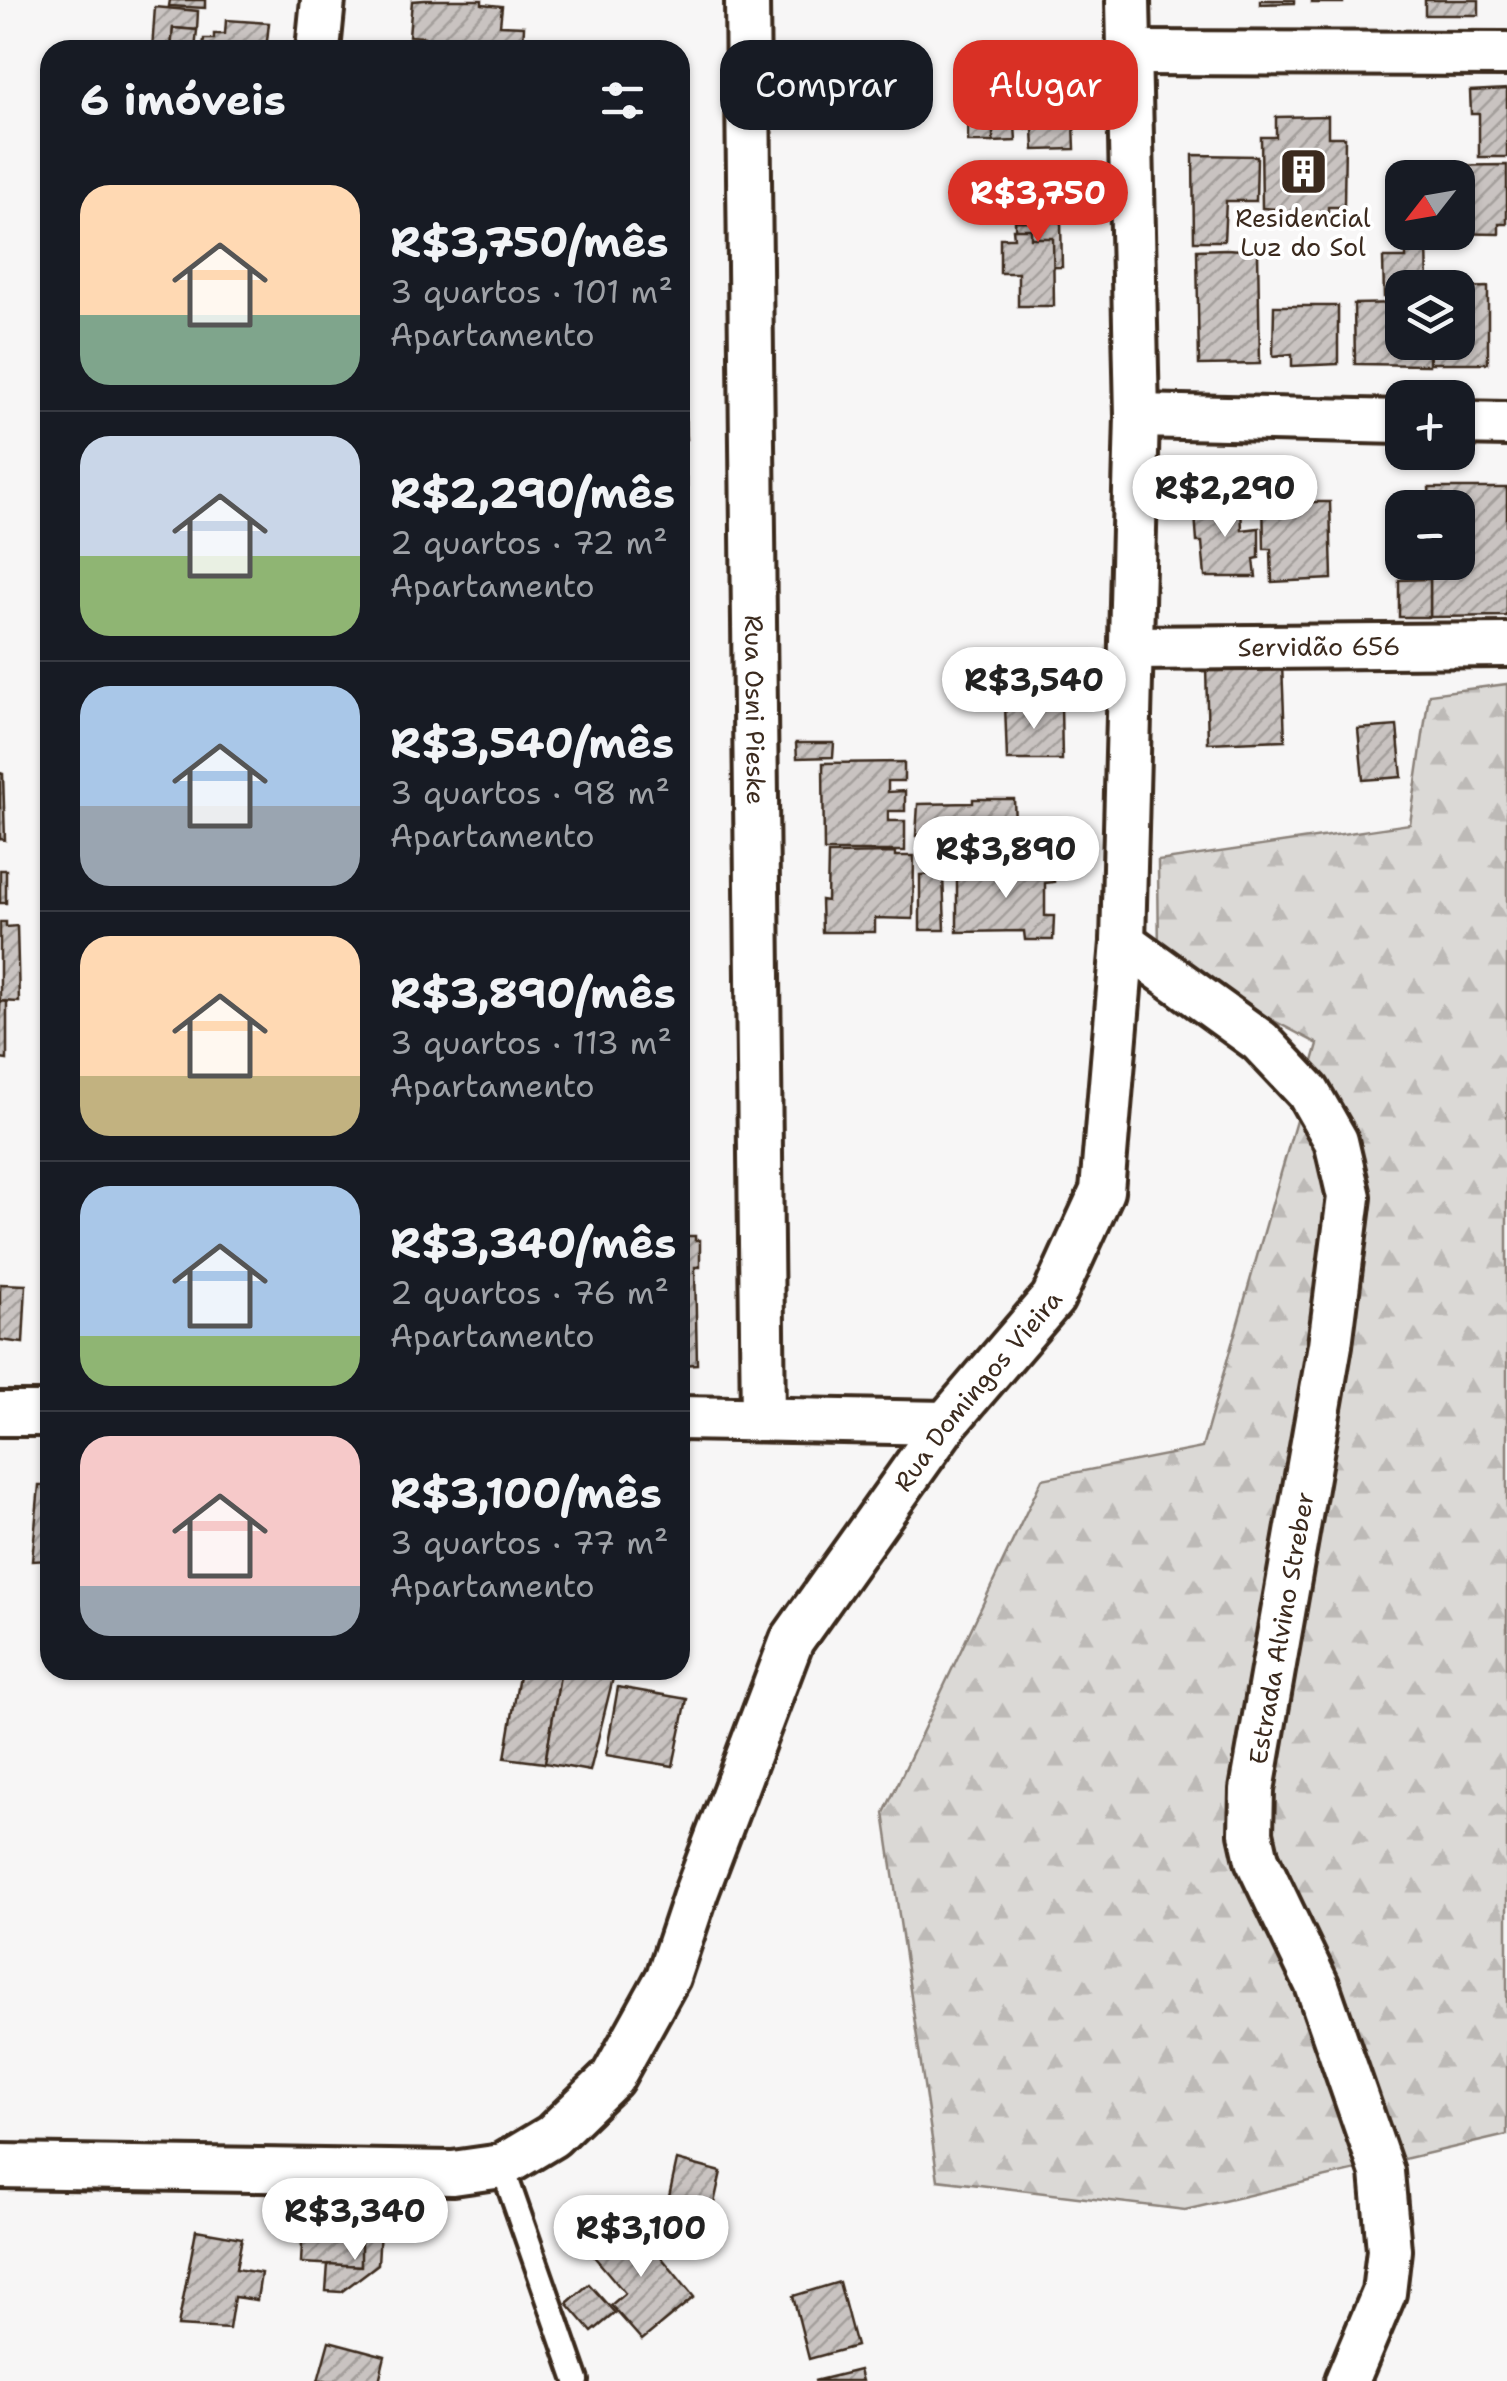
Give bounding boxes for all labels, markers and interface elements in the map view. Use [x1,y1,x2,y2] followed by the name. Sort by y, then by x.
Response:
[720,40,933,130] chip: Comprar
[953,40,1138,130] chip: Alugar
[80,72,286,128] text: 6 imóveis
[595,73,650,128] icon: filters
[1277,146,1329,198] building icon: Residencial Luz do Sol
[946,160,1130,245] pin: R$3,750
[1385,160,1475,250] north arrow
[1385,160,1475,580] map controls
[970,171,1106,214] text: R$3,750
[1235,201,1371,264] place label: Residencial Luz do Sol
[390,214,669,270] text: R$3,750/mês
[160,225,280,345] icon: home
[390,270,673,313] text: 3 quartos · 101 m²
[1385,270,1475,360] button: layers
[390,313,595,356] text: Apartamento
[1385,380,1475,470] button: +
[1133,455,1317,540] pin: R$2,290
[390,465,675,521] text: R$2,290/mês
[1154,466,1296,509] text: R$2,290
[160,476,280,596] icon: home
[1385,490,1475,580] button: −
[390,521,668,564] text: 2 quartos · 72 m²
[390,564,595,607] text: Apartamento
[737,615,773,805] street label: Rua Osni Pieske
[1237,629,1401,664] street label: Servidão 656
[942,647,1126,732] pin: R$3,540
[964,658,1104,701] text: R$3,540
[390,715,674,771] text: R$3,540/mês
[160,726,280,846] icon: home
[390,771,670,814] text: 3 quartos · 98 m²
[390,814,595,857] text: Apartamento
[914,816,1098,901] pin: R$3,890
[935,827,1077,870] text: R$3,890
[390,965,676,1021] text: R$3,890/mês
[160,976,280,1096] icon: home
[390,1021,672,1064] text: 3 quartos · 113 m²
[390,1064,595,1107] text: Apartamento
[390,1215,676,1271] text: R$3,340/mês
[160,1226,280,1346] icon: home
[390,1271,669,1314] text: 2 quartos · 76 m²
[886,1282,1070,1498] street label: Rua Domingos Vieira
[390,1314,595,1357] text: Apartamento
[390,1465,662,1521] text: R$3,100/mês
[160,1476,280,1596] icon: home
[1240,1489,1322,1767] street label: Estrada Alvino Streber
[390,1521,668,1564] text: 3 quartos · 77 m²
[390,1564,595,1607] text: Apartamento
[263,2178,447,2263] pin: R$3,340
[284,2189,426,2232] text: R$3,340
[549,2195,733,2280] pin: R$3,100
[576,2206,706,2249] text: R$3,100

